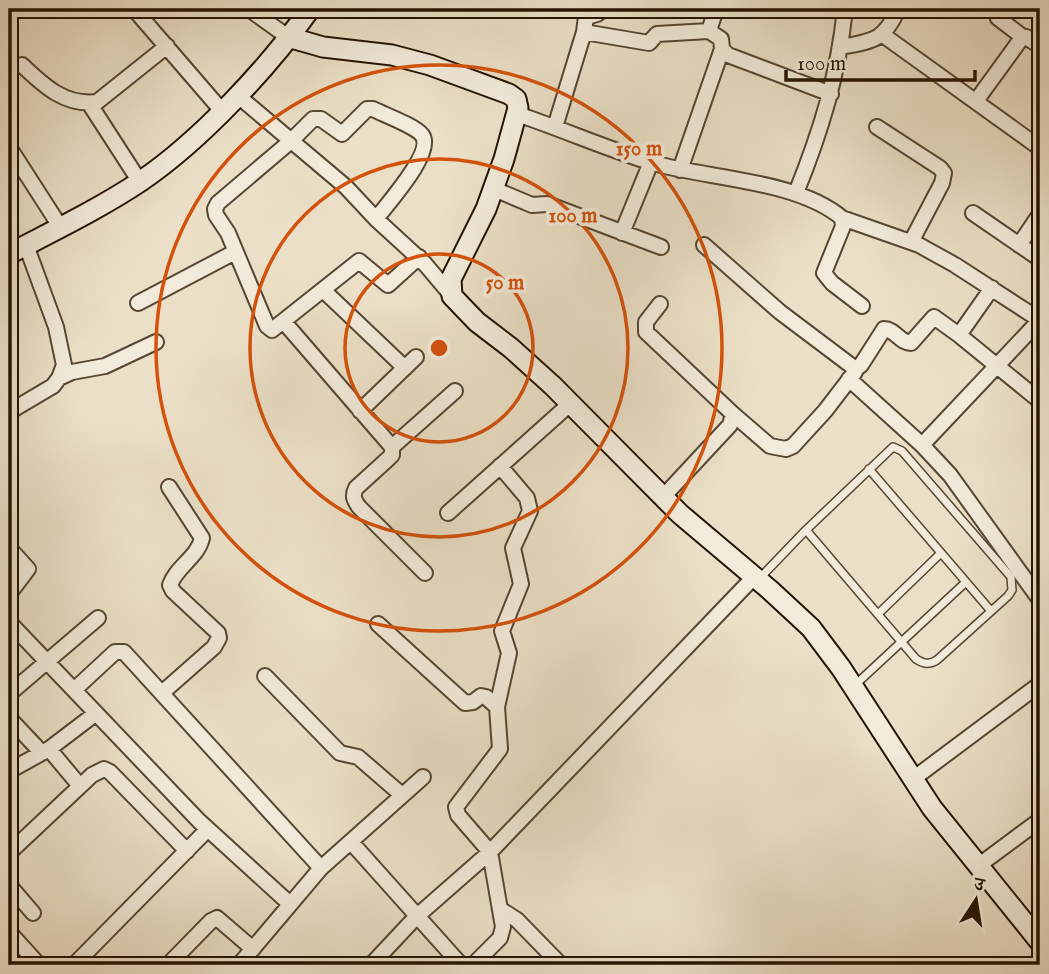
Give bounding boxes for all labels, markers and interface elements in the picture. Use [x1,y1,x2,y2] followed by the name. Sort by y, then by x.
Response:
[786,38,976,82] scale bar
[797,51,846,78] text: 100 m
[616,136,663,163] text: 150 m
[548,203,598,230] text: 100 m
[486,270,525,297] text: 50 m
[427,336,451,360] centre of rings
[940,866,1010,936] north arrow
[970,872,988,898] text: उ

